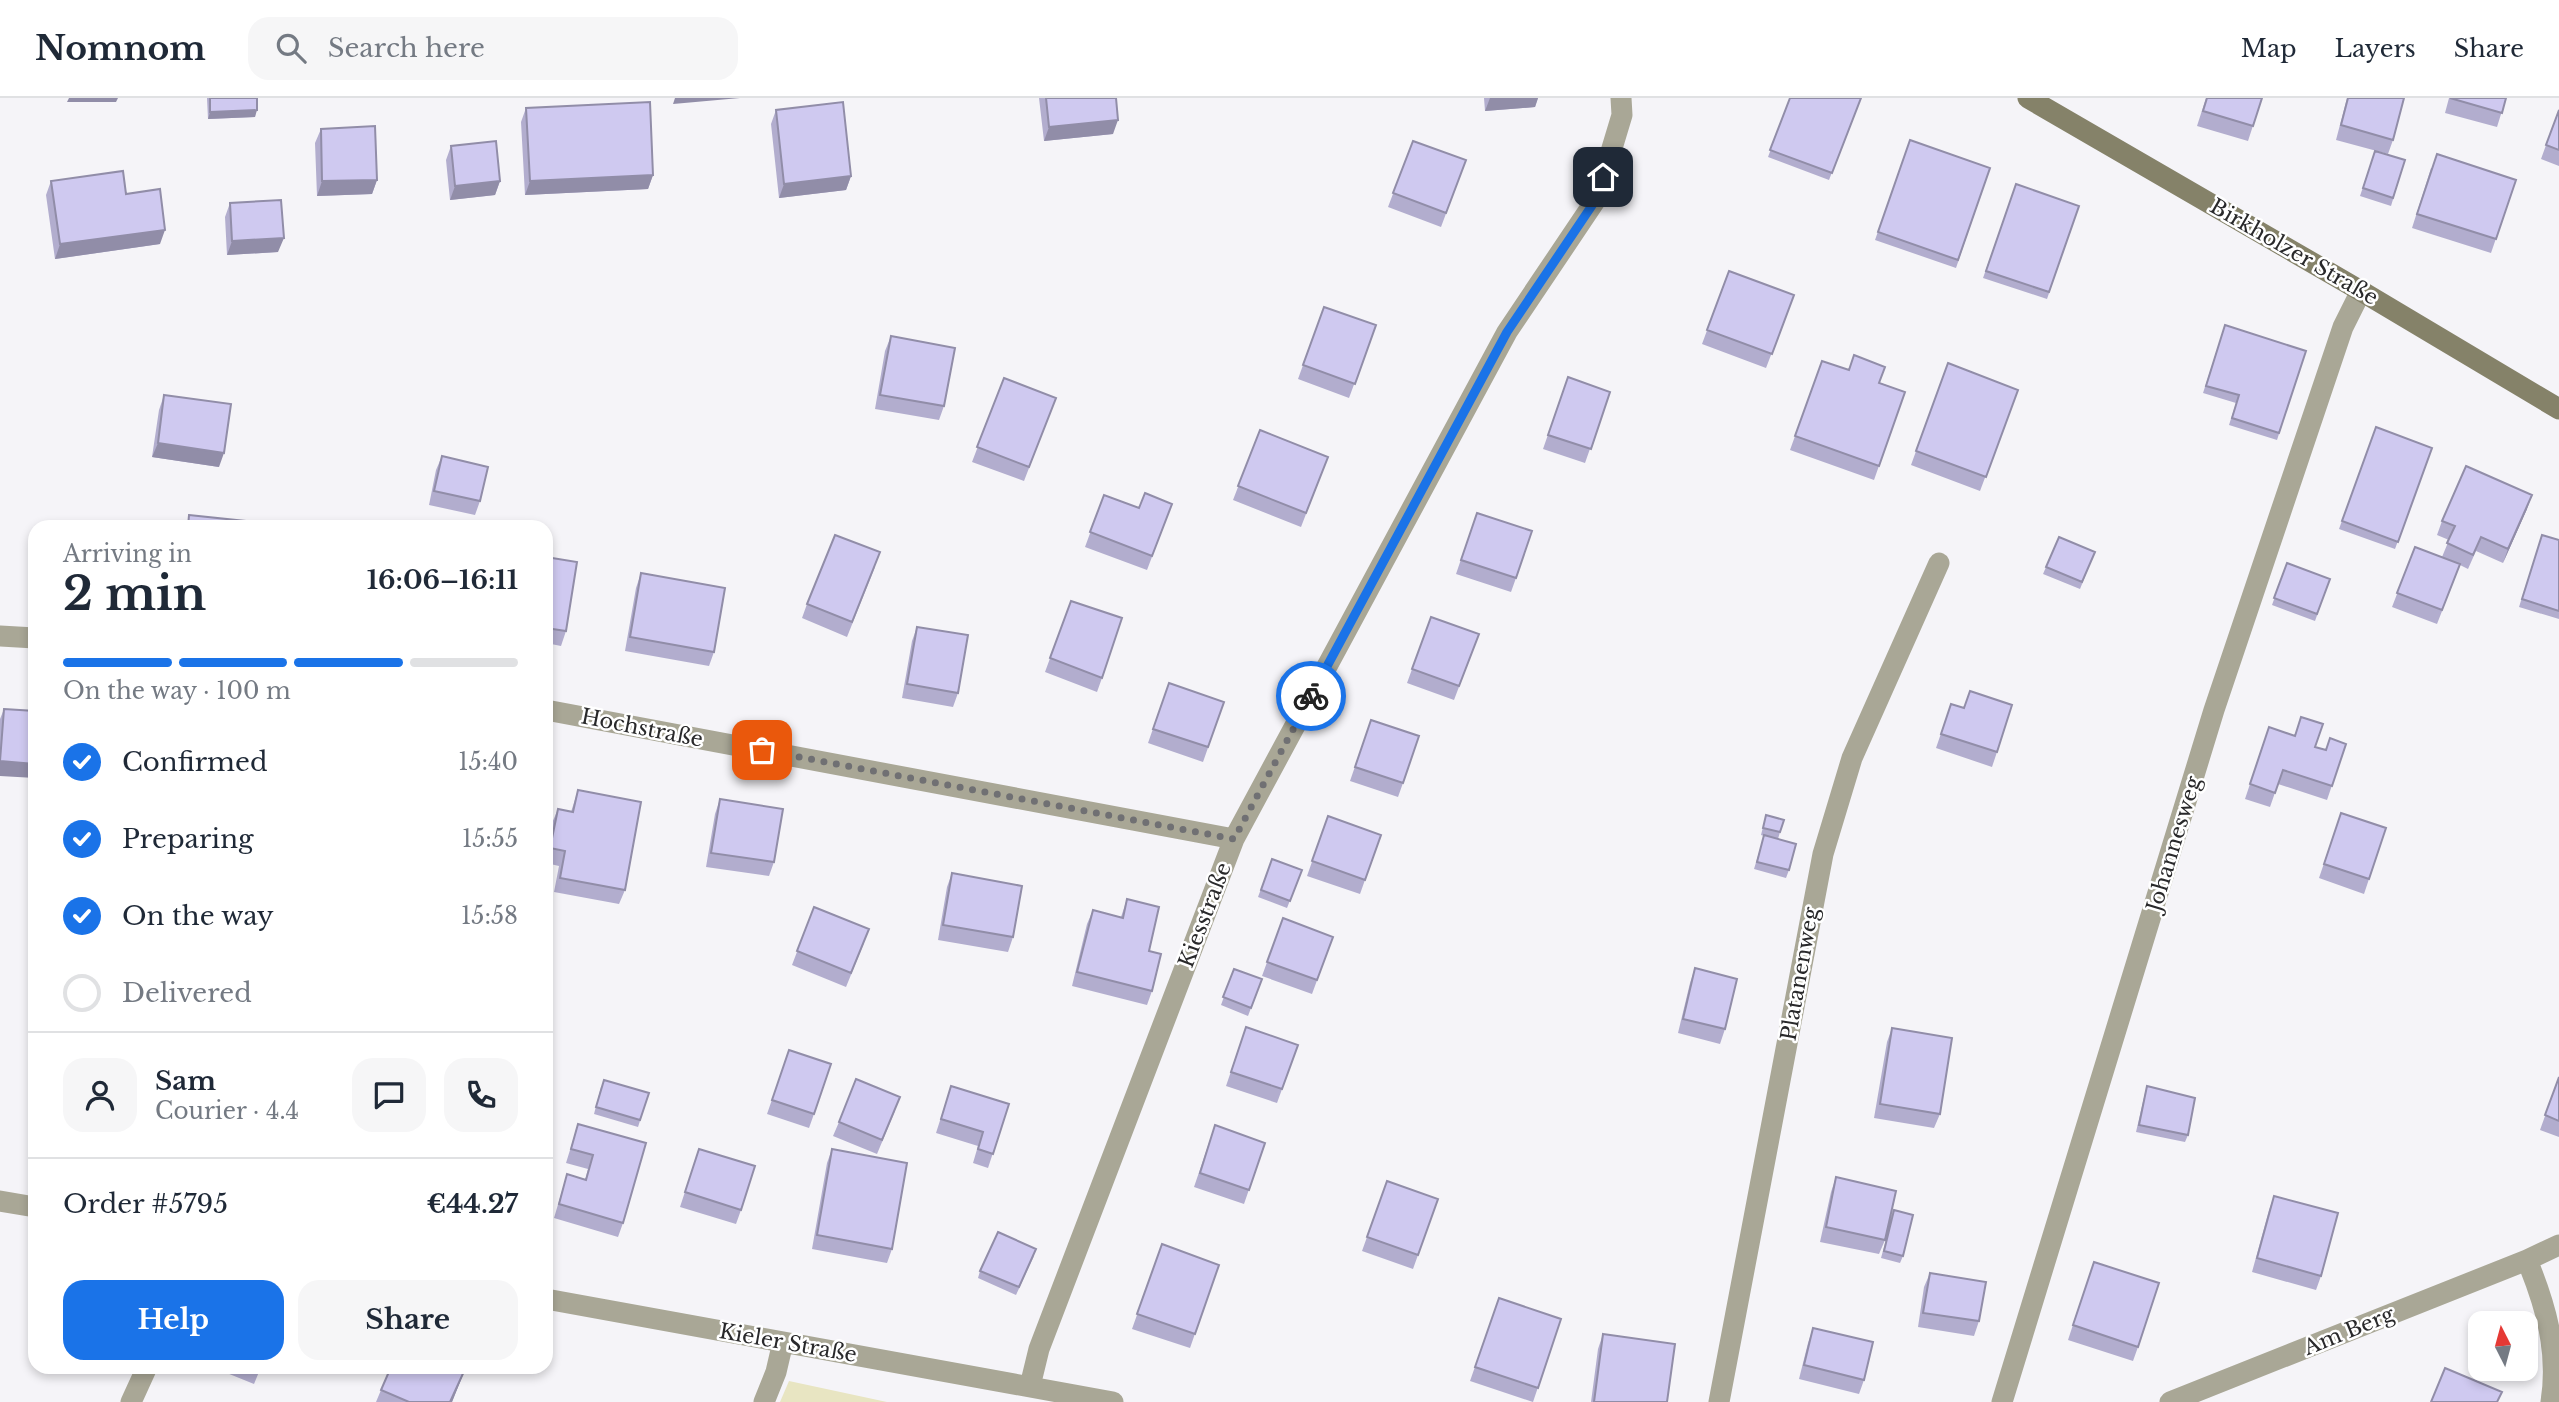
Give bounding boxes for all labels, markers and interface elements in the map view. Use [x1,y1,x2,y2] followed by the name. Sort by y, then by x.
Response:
[248,17,738,80] search box
[35,28,206,69] text: Nomnom
[272,29,310,67] icon: search
[328,32,485,64] text: Search here
[2241,34,2297,63] text: Map
[2335,34,2416,63] text: Layers
[2454,34,2524,63] text: Share
[1573,147,1633,207] pin
[1584,158,1622,196] icon: home
[2205,193,2383,311] street label: Birkholzer Straße
[63,540,192,568] text: Arriving in
[367,564,518,596] text: 16:06–16:11
[63,565,206,622] text: 2 min
[1276,661,1346,731] courier
[63,677,291,705] text: On the way · 100 m
[1292,677,1330,715] icon: bike
[579,703,705,753] street label: Hochstraße
[732,720,792,780] pin
[743,731,781,769] icon: bag
[63,743,101,781] icon: check
[122,746,267,778] text: Confirmed
[458,748,518,776] text: 15:40
[2140,773,2207,918] street label: Johannesweg
[63,820,101,858] icon: check
[122,823,254,855] text: Preparing
[462,825,518,853] text: 15:55
[1173,859,1237,971] street label: Kiesstraße
[63,897,101,935] icon: check
[122,900,274,932] text: On the way
[461,902,518,930] text: 15:58
[1775,905,1825,1043] street label: Platanenweg
[122,977,252,1009] text: Delivered
[63,1058,137,1132] button: person
[352,1058,426,1132] button: chat
[444,1058,518,1132] button: phone
[155,1065,216,1097] text: Sam
[155,1097,299,1125] text: Courier · 4.4
[63,1188,228,1220] text: Order #5795
[427,1188,518,1220] text: €44.27
[63,1280,284,1360] button: Help
[298,1280,518,1360] button: Share
[2299,1301,2399,1361] street label: Am Berg
[2468,1311,2538,1381] north arrow
[2468,1311,2538,1381] map controls
[717,1318,859,1368] street label: Kieler Straße

